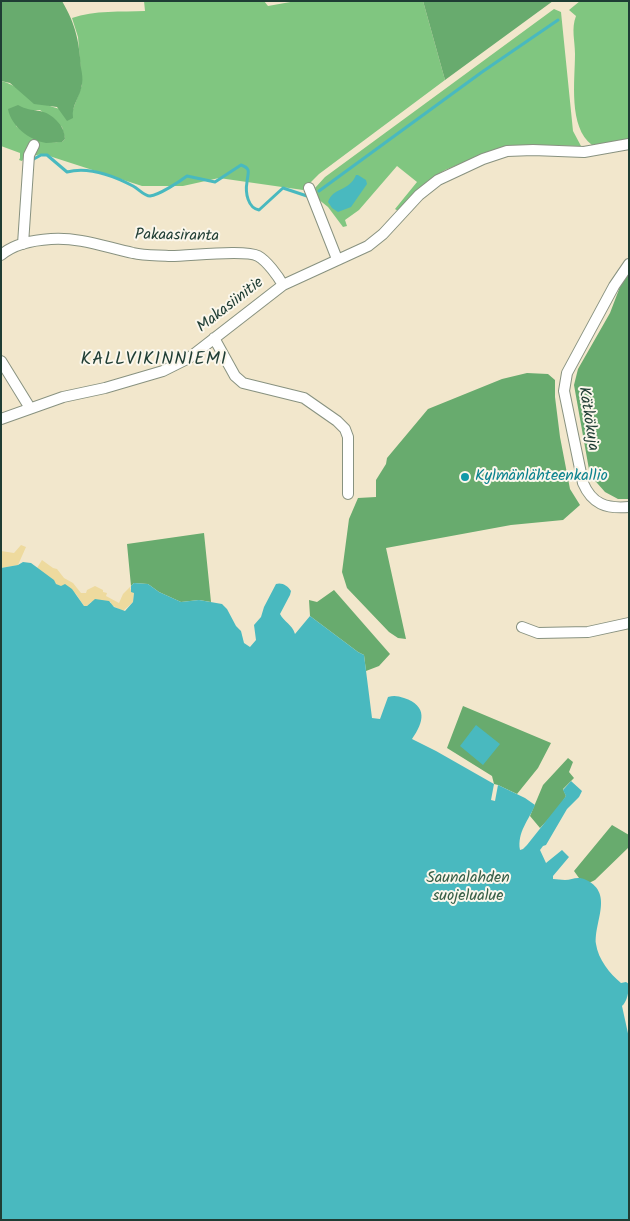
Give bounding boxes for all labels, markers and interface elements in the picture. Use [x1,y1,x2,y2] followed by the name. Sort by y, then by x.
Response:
[135,227,219,247] street label: Pakaasiranta
[194,274,268,338] street label: Makasiinitie
[79,350,229,372] district label: KALLVIKINNIEMI
[572,386,602,452] street label: Kätkökuja
[475,467,608,487] place label: Kylmänlähteenkallio
[459,471,471,483] marker: Kylmänlähteenkallio
[426,869,510,907] park label: Saunalahden suojelualue

